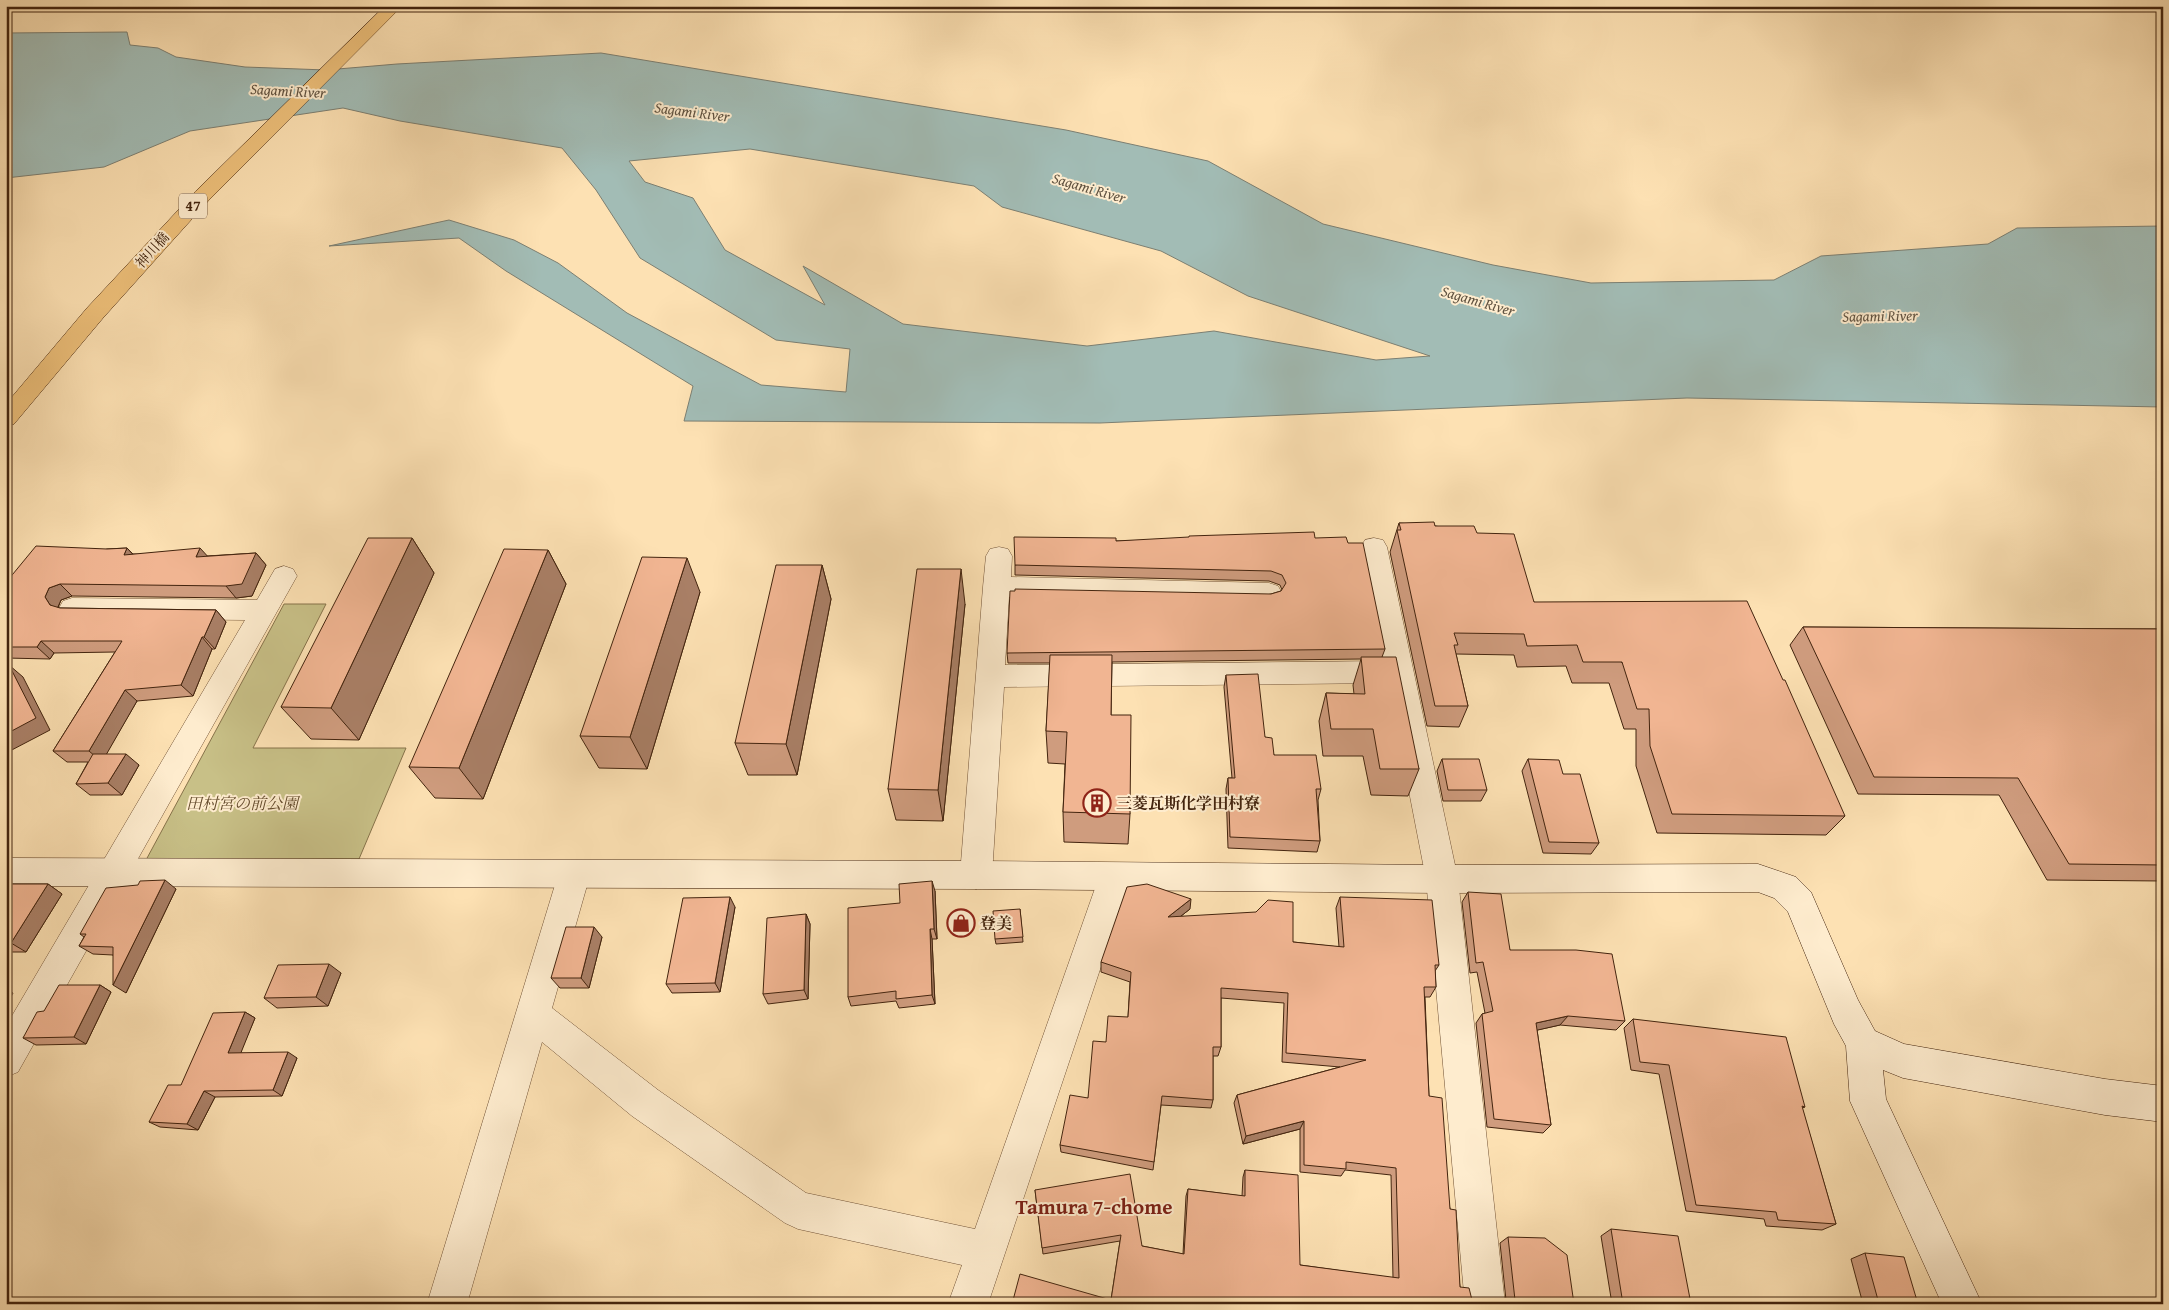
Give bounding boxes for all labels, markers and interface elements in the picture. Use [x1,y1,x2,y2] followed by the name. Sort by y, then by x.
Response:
[250,78,327,103] water label: Sagami River
[653,96,731,127] water label: Sagami River
[1050,167,1129,208] water label: Sagami River
[179,194,207,218] road number: 47
[131,228,173,272] street label: 神川橋
[1439,280,1518,321] water label: Sagami River
[1842,304,1918,327] water label: Sagami River
[1082,788,1112,818] building icon: 三菱瓦斯化学田村寮
[186,791,301,815] park label: 田村宮の前公園
[1116,791,1260,815] place label: 三菱瓦斯化学田村寮
[946,908,976,938] shop icon: 登美
[980,911,1012,935] place label: 登美
[1016,1191,1172,1222] district label: Tamura 7-chome

